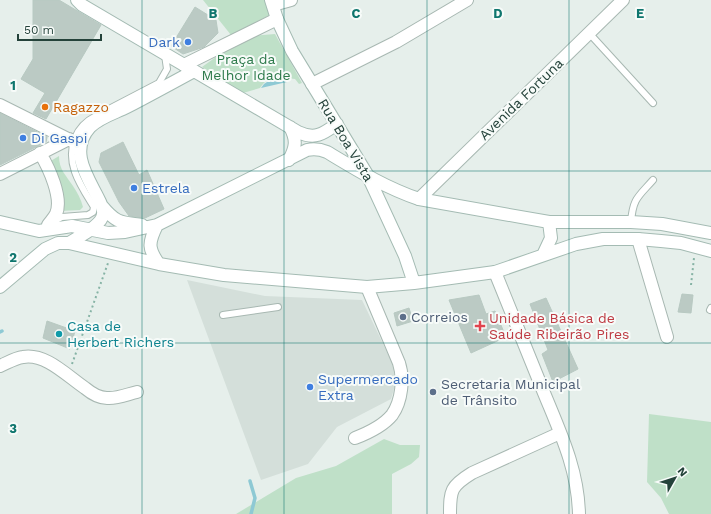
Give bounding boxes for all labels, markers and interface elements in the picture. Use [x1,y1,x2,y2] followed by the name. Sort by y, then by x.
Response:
[209,6,218,21] text: B
[352,6,361,21] text: C
[493,6,503,21] text: D
[636,6,644,21] text: E
[18,16,101,42] scale bar
[24,23,54,37] text: 50 m
[148,34,180,50] place label: Dark
[183,37,193,47] marker: Dark
[201,51,291,83] park label: Praça da Melhor Idade
[476,55,566,143] street label: Avenida Fortuna
[10,78,16,93] text: 1
[315,96,377,184] street label: Rua Boa Vista
[53,99,109,115] place label: Ragazzo
[40,102,50,112] marker: Ragazzo
[31,130,87,146] place label: Di Gaspi
[18,133,28,143] marker: Di Gaspi
[142,180,190,196] place label: Estrela
[129,183,139,193] marker: Estrela
[9,250,17,265] text: 2
[411,309,468,325] place label: Correios
[489,310,629,342] place label: Unidade Básica de Saúde Ribeirão Pires
[398,312,408,322] marker: Correios
[67,318,174,350] place label: Casa de Herbert Richers
[474,320,486,332] marker: Unidade Básica de Saúde Ribeirão Pires
[54,329,64,339] marker: Casa de Herbert Richers
[318,371,418,403] place label: Supermercado Extra
[441,376,581,408] place label: Secretaria Municipal de Trânsito
[305,382,315,392] marker: Supermercado Extra
[428,387,438,397] marker: Secretaria Municipal de Trânsito
[9,421,17,436] text: 3
[655,458,695,498] north arrow
[675,465,690,479] text: N

